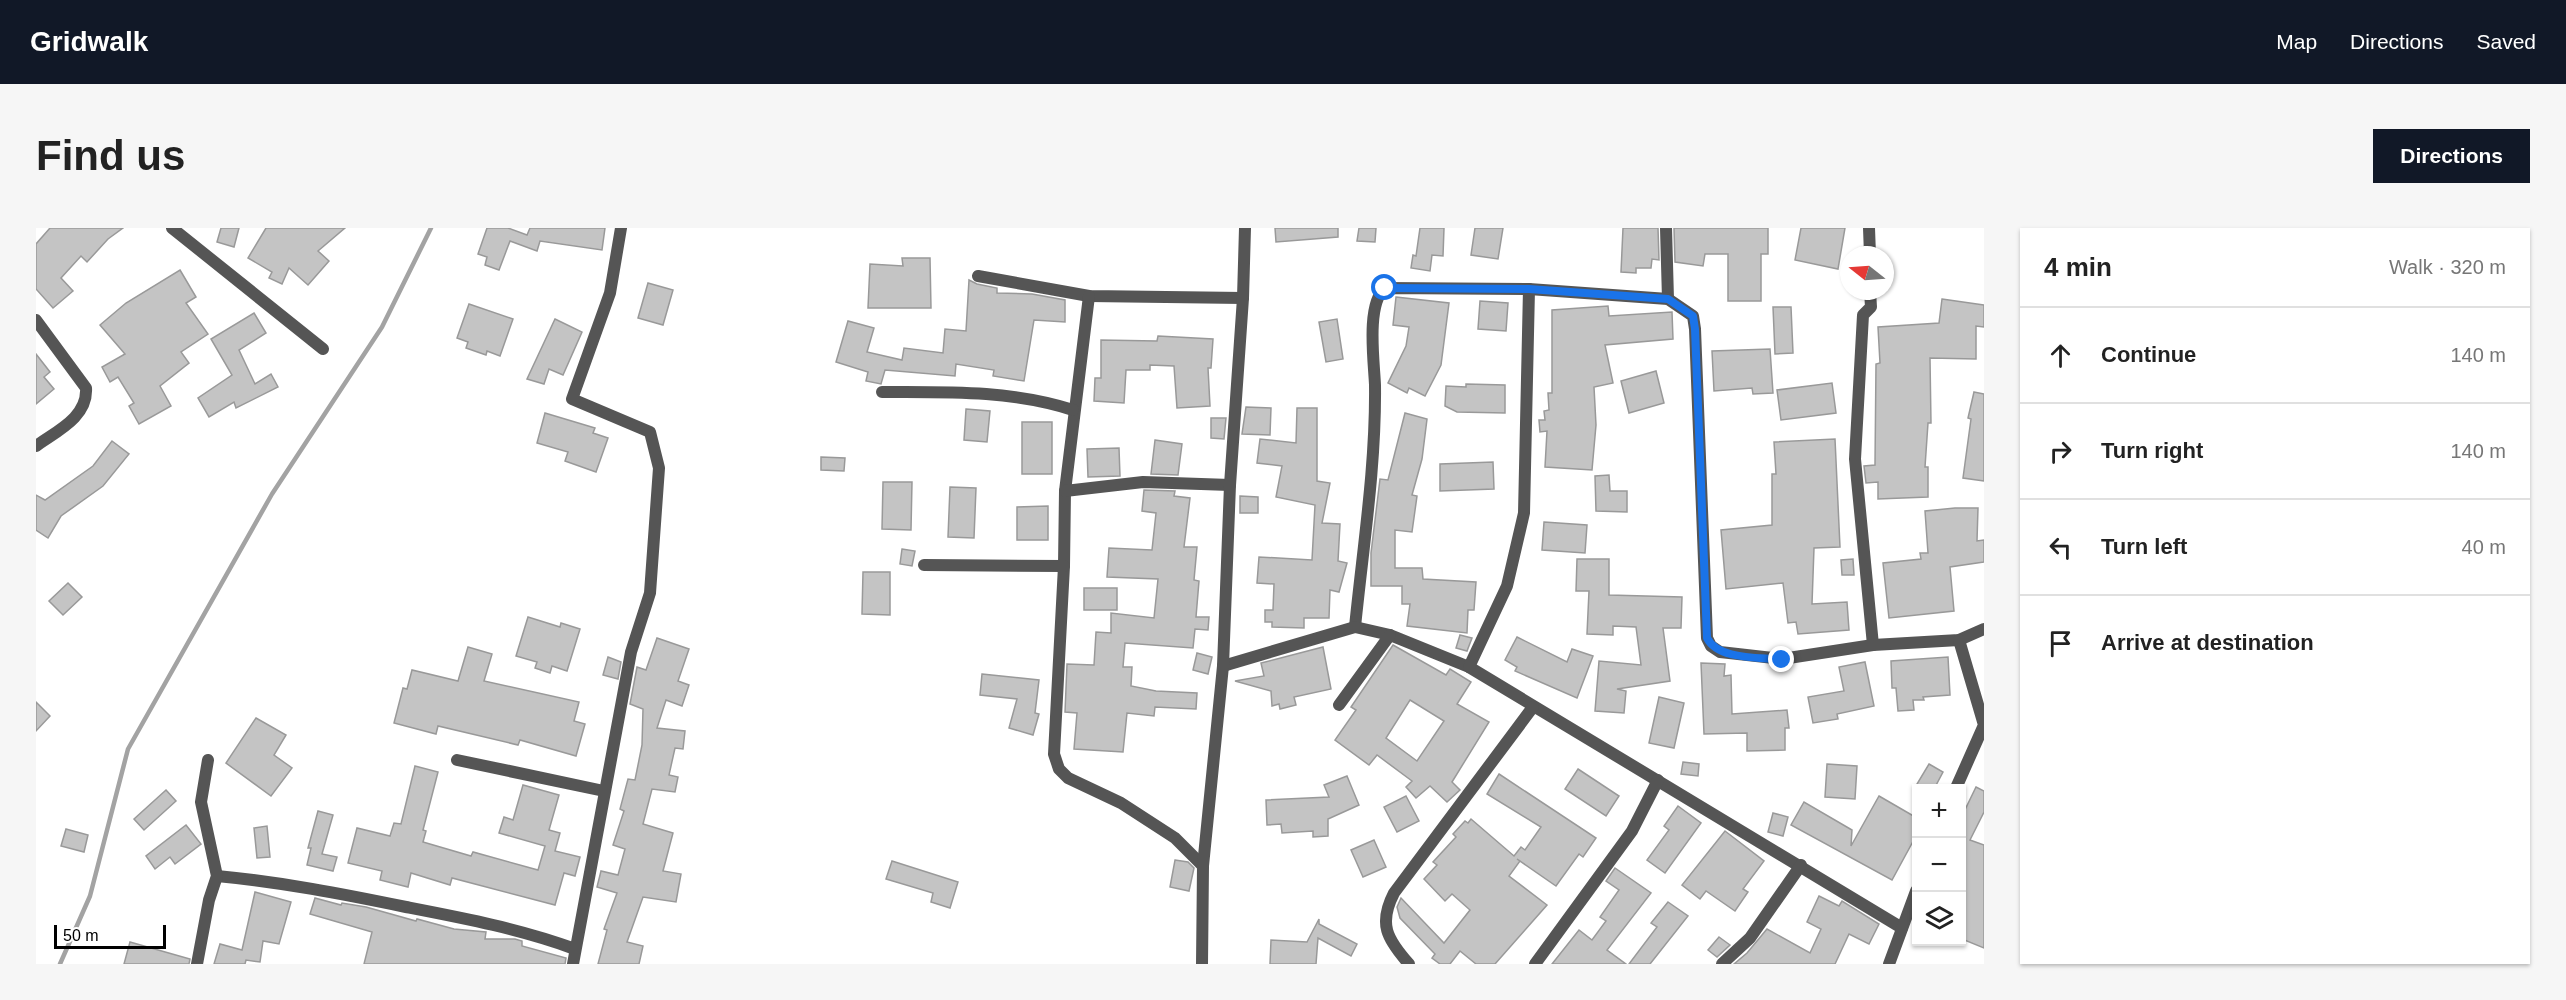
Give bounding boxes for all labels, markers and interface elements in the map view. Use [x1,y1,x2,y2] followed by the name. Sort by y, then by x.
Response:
[30,26,148,57] text: Gridwalk
[2276,30,2317,53] text: Map
[2350,30,2443,53] text: Directions
[2476,30,2536,53] text: Saved
[2373,129,2530,183] button: Directions
[36,132,185,179] text: Find us
[1840,246,1894,300] north arrow
[2044,252,2112,282] text: 4 min
[2389,256,2506,278] text: Walk · 320 m
[1371,274,1397,300] route start
[2044,339,2077,372] icon: ahead
[2101,342,2196,367] text: Continue
[2450,344,2506,366] text: 140 m
[2044,435,2077,468] icon: right
[2101,438,2203,463] text: Turn right
[2450,440,2506,462] text: 140 m
[2044,531,2077,564] icon: left
[2101,534,2187,559] text: Turn left
[2462,536,2506,558] text: 40 m
[2044,627,2077,660] icon: arrive
[2101,630,2314,655] text: Arrive at destination
[1768,646,1794,672] route end
[1912,784,1966,946] map controls
[1912,784,1966,838] button: +
[1912,838,1966,892] button: −
[1912,892,1966,946] button: layers
[54,922,166,950] scale bar
[63,927,99,944] text: 50 m

